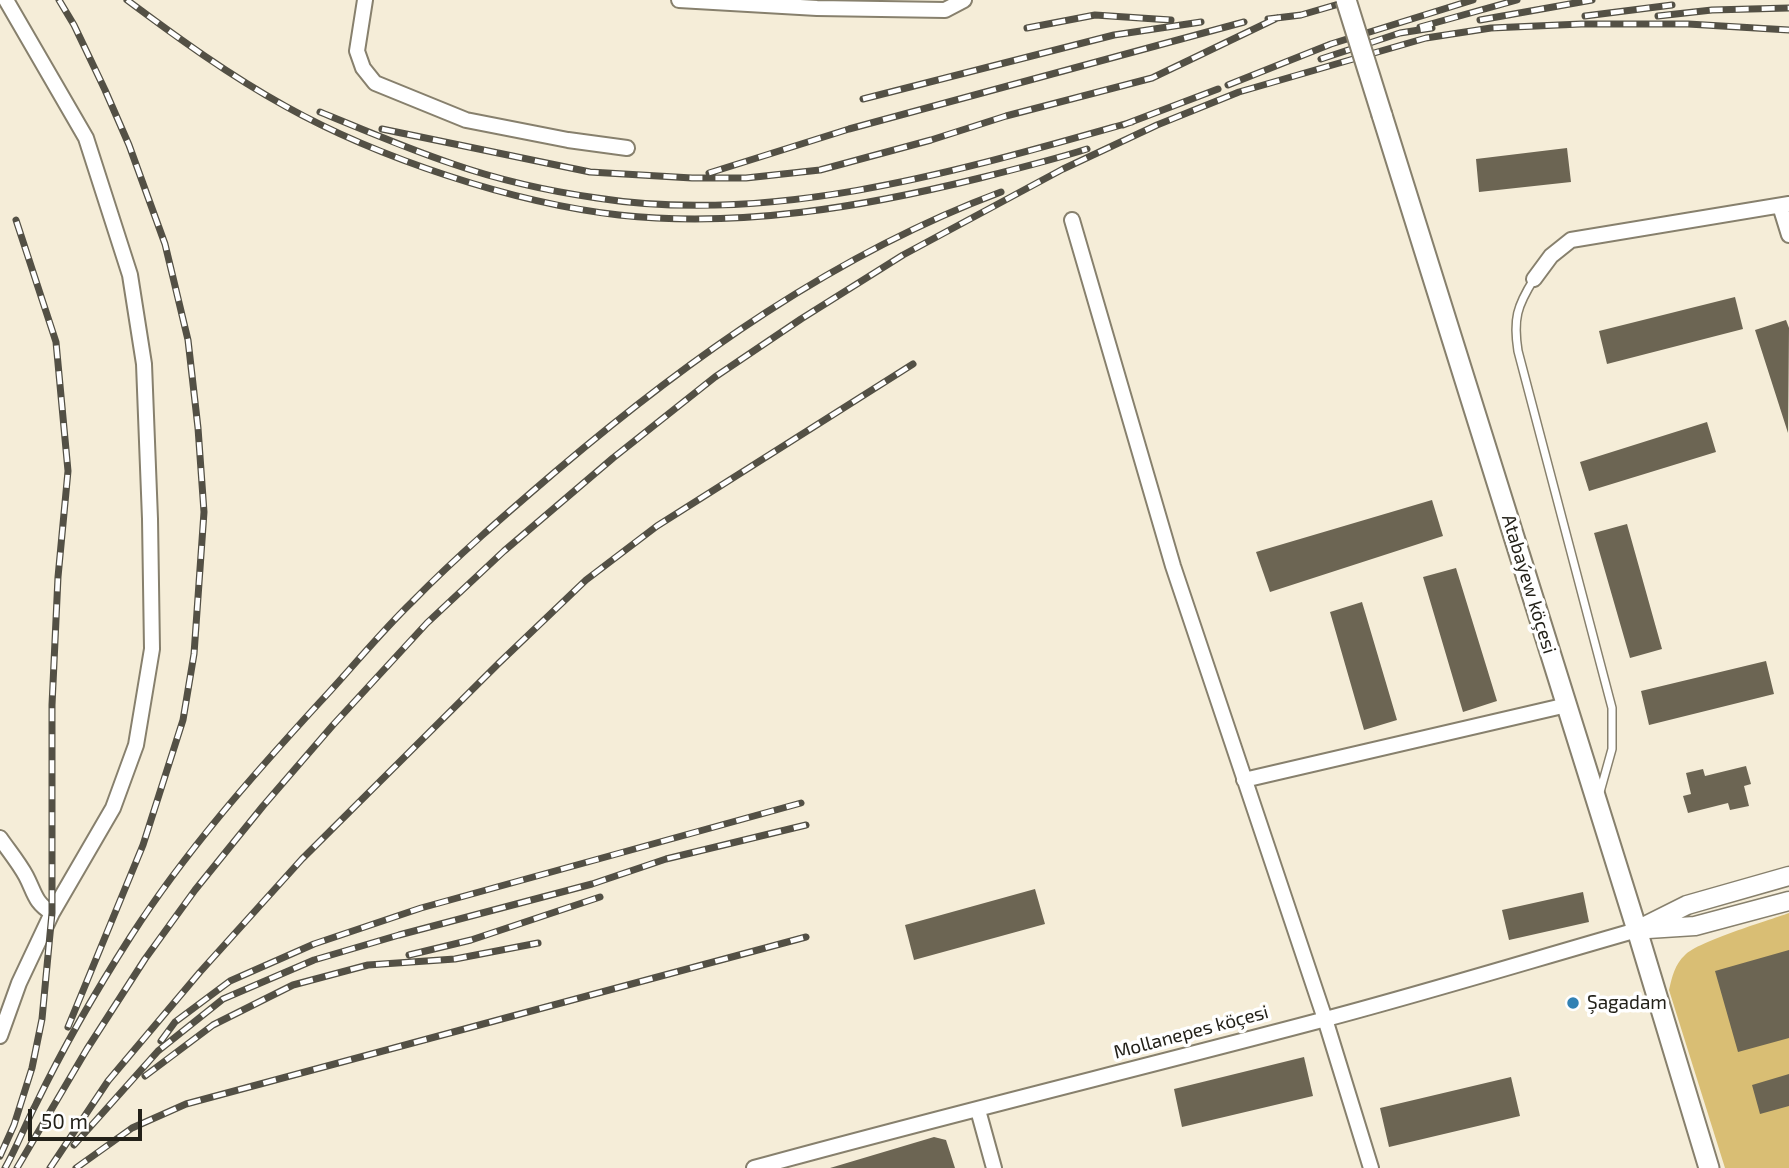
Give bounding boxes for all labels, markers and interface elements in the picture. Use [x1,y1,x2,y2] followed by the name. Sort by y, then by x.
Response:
[1497,512,1561,656] street label: Atabaýew köçesi
[1587,992,1667,1014] place label: Şagadam
[1565,995,1581,1011] marker: Şagadam
[1111,1000,1271,1064] street label: Mollanepes köçesi
[32,1094,145,1138] scale bar
[41,1108,88,1133] text: 50 m

